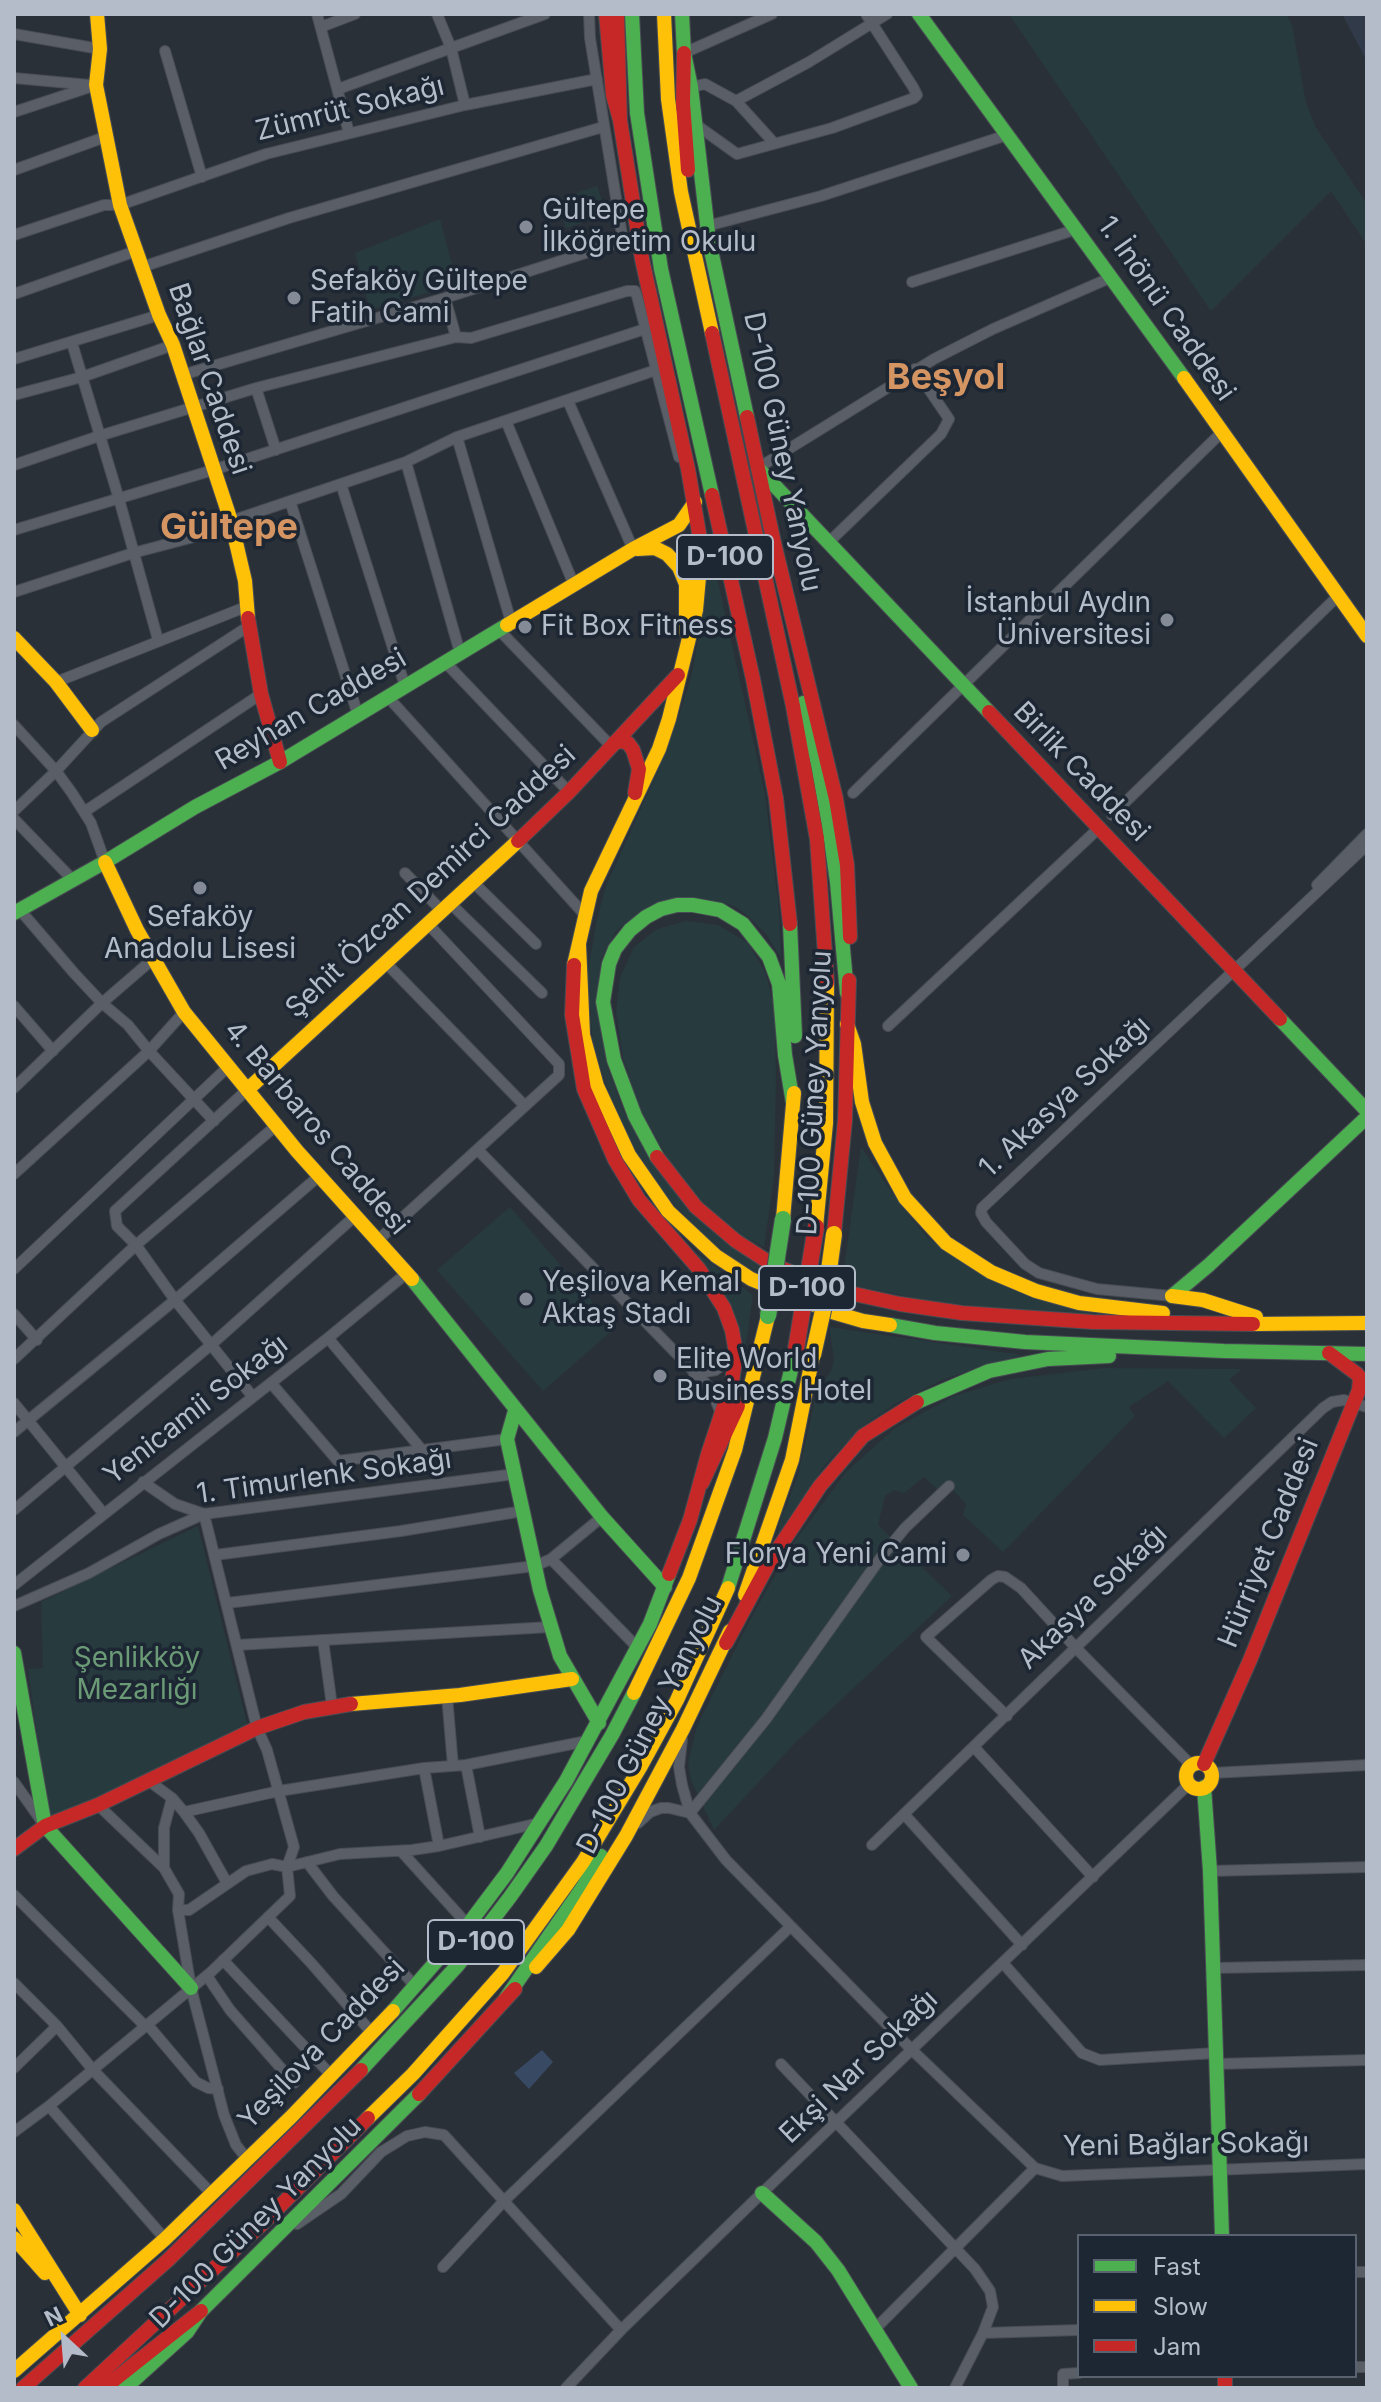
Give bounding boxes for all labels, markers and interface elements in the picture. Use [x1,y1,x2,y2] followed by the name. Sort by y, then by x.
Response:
[252,69,448,149] street label: Zümrüt Sokağı
[542,194,756,260] place label: Gültepe İlköğretim Okulu
[1090,210,1242,408] street label: 1. İnönü Caddesi
[517,218,535,236] marker: Gültepe İlköğretim Okulu
[310,265,528,331] place label: Sefaköy Gültepe Fatih Cami
[160,279,258,479] street label: Bağlar Caddesi
[285,289,303,307] marker: Sefaköy Gültepe Fatih Cami
[736,309,828,595] street label: D-100 Güney Yanyolu
[887,356,1005,400] district label: Beşyol
[160,506,298,550] district label: Gültepe
[677,535,773,579] road number: D-100
[966,587,1151,653] place label: İstanbul Aydın Üniversitesi
[541,610,734,644] place label: Fit Box Fitness
[1158,611,1176,629] marker: İstanbul Aydın Üniversitesi
[516,618,534,636] marker: Fit Box Fitness
[210,642,412,778] street label: Reyhan Caddesi
[1006,695,1156,849] street label: Birlik Caddesi
[279,739,583,1025] street label: Şehit Özcan Demirci Caddesi
[191,879,209,897] marker: Sefaköy Anadolu Lisesi
[104,901,296,967] place label: Sefaköy Anadolu Lisesi
[791,950,839,1236] street label: D-100 Güney Yanyolu
[973,1009,1157,1185] street label: 1. Akasya Sokağı
[217,1014,415,1242] street label: 4. Barbaros Caddesi
[542,1266,740,1332] place label: Yeşilova Kemal Aktaş Stadı
[759,1266,855,1310] road number: D-100
[517,1290,535,1308] marker: Yeşilova Kemal Aktaş Stadı
[97,1328,295,1492] street label: Yenicamii Sokağı
[676,1343,872,1409] place label: Elite World Business Hotel
[651,1367,669,1385] marker: Elite World Business Hotel
[1212,1433,1326,1653] street label: Hürriyet Caddesi
[194,1442,454,1512] street label: 1. Timurlenk Sokağı
[1011,1517,1175,1677] street label: Akasya Sokağı
[725,1538,947,1572] place label: Florya Yeni Cami
[954,1546,972,1564] marker: Florya Yeni Cami
[570,1590,730,1860] street label: D-100 Güney Yanyolu
[74,1642,200,1708] park label: Şenlikköy Mezarlığı
[428,1920,524,1964] road number: D-100
[232,1951,412,2137] street label: Yeşilova Caddesi
[773,1983,945,2151] street label: Ekşi Nar Sokağı
[143,2110,369,2336] street label: D-100 Güney Yanyolu
[1063,2126,1309,2164] street label: Yeni Bağlar Sokağı
[1077,2234,1357,2378] legend
[1153,2252,1201,2281] text: Fast
[1153,2292,1208,2321] text: Slow
[24,2298,104,2378] north arrow
[40,2301,67,2332] text: N
[1153,2332,1201,2361] text: Jam

